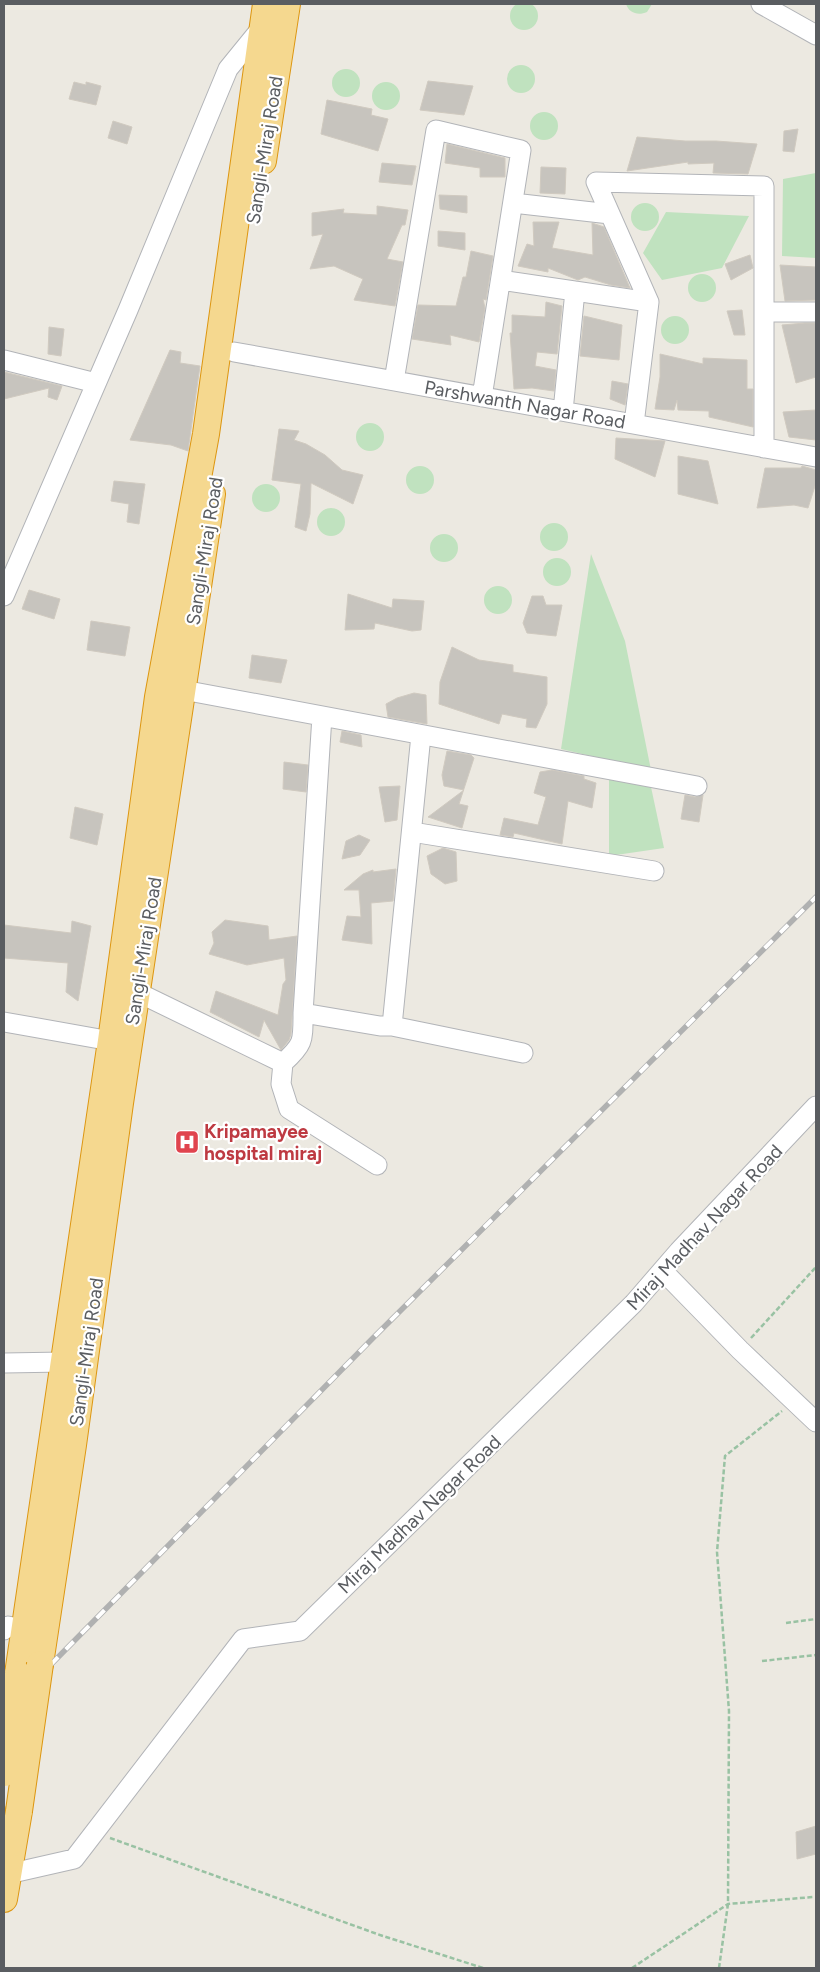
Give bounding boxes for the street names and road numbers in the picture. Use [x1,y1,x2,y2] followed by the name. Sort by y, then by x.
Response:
[241,74,288,226] street label: Sangli-Miraj Road
[423,375,627,434] street label: Parshwanth Nagar Road
[181,475,228,627] street label: Sangli-Miraj Road
[120,875,167,1027] street label: Sangli-Miraj Road
[622,1140,787,1315] street label: Miraj Madhav Nagar Road
[65,1276,108,1428] street label: Sangli-Miraj Road
[333,1430,506,1598] street label: Miraj Madhav Nagar Road

